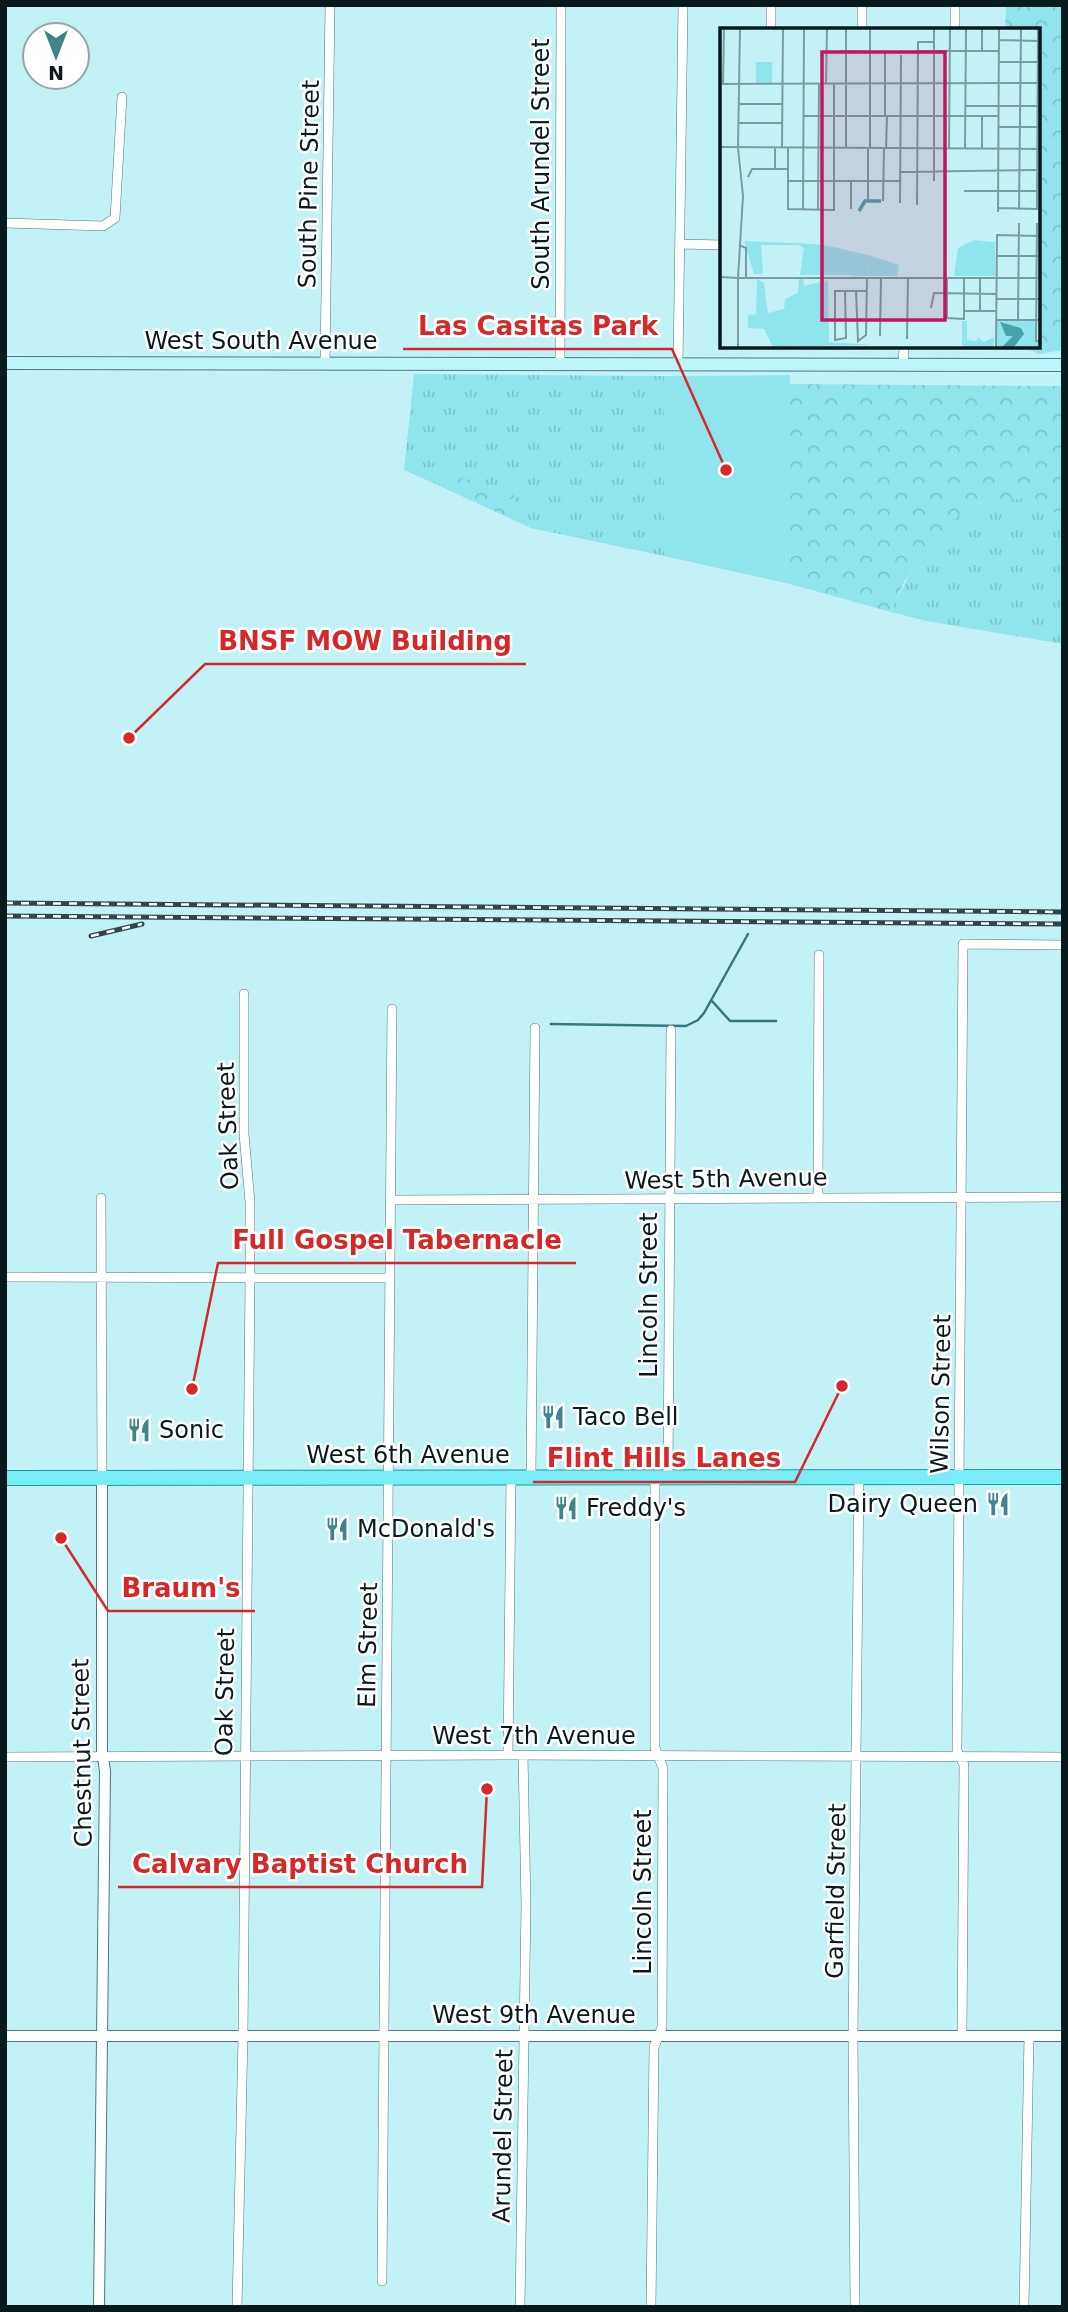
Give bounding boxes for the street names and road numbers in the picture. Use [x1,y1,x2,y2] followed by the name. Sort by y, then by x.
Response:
[527,38,555,290] street label: South Arundel Street
[293,80,325,288] street label: South Pine Street
[144,327,378,355] street label: West South Avenue
[212,1062,244,1190] street label: Oak Street
[624,1163,828,1195] street label: West 5th Avenue
[635,1212,663,1378] street label: Lincoln Street
[926,1314,956,1474] street label: Wilson Street
[306,1441,510,1469] street label: West 6th Avenue
[353,1582,383,1708] street label: Elm Street
[210,1628,240,1756] street label: Oak Street
[66,1658,98,1848] street label: Chestnut Street
[432,1722,636,1750] street label: West 7th Avenue
[820,1803,852,1979] street label: Garfield Street
[629,1809,657,1975] street label: Lincoln Street
[432,2001,636,2029] street label: West 9th Avenue
[487,2049,519,2223] street label: Arundel Street

